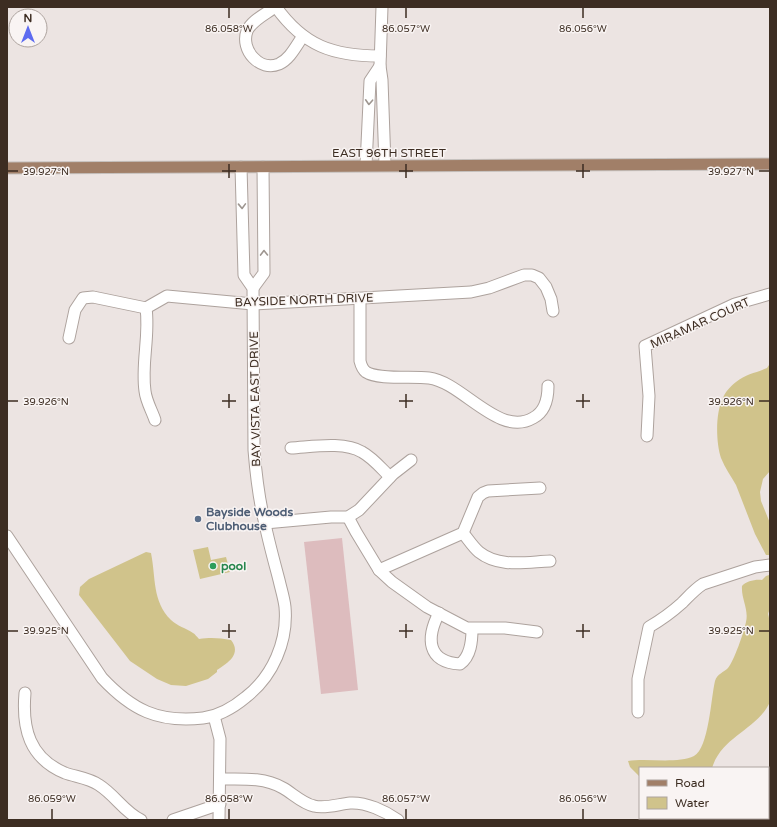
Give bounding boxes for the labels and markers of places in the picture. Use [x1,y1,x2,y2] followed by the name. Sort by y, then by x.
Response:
[206,505,293,533] place label: Bayside Woods Clubhouse
[193,514,203,524] marker: Bayside Woods Clubhouse
[221,559,246,574] place label: pool
[208,561,218,571] marker: pool

